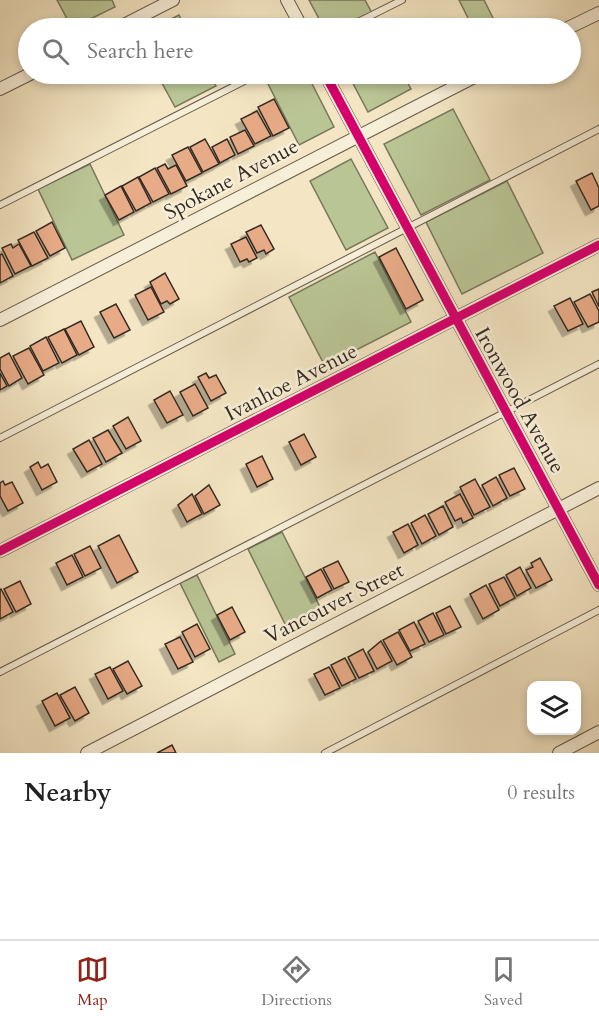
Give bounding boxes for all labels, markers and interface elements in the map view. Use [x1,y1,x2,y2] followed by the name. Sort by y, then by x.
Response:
[18,18,581,84] search box
[39,35,72,68] icon: search
[87,36,194,66] text: Search here
[159,132,304,227] street label: Spokane Avenue
[467,322,572,478] street label: Ironwood Avenue
[220,337,362,428] street label: Ivanhoe Avenue
[260,556,409,651] street label: Vancouver Street
[527,681,581,735] map controls
[527,681,581,735] button: layers
[24,775,112,810] text: Nearby
[507,779,575,806] text: 0 results
[76,953,109,1011] tab: Map
[261,953,332,1011] tab: Directions
[484,953,523,1011] tab: Saved

